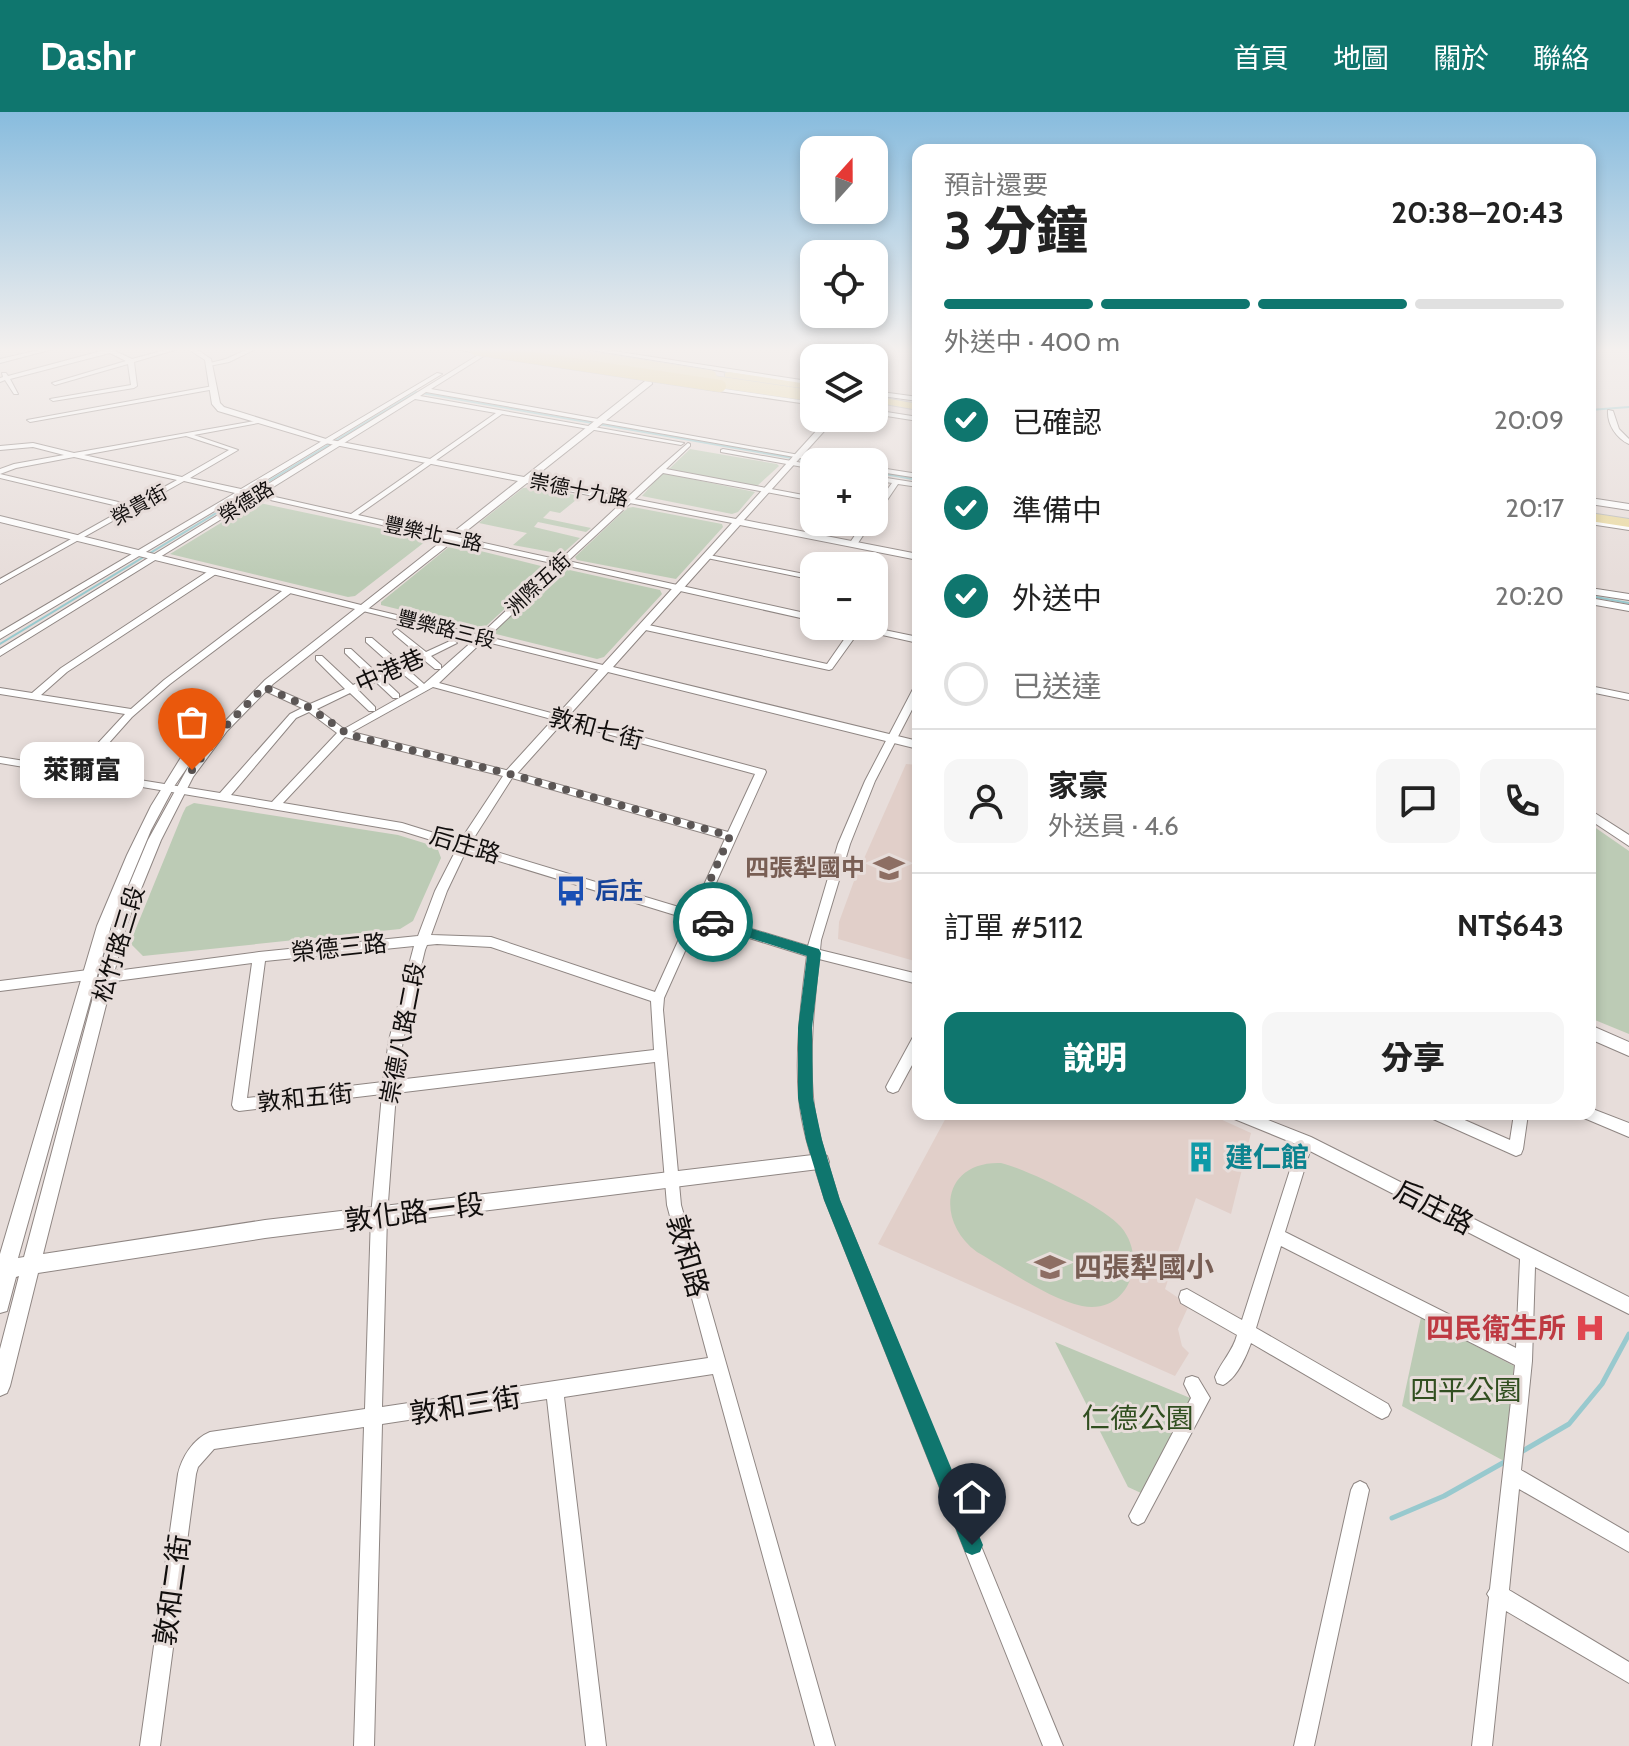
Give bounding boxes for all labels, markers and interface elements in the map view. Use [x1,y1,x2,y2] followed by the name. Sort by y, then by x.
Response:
[40,33,136,80] text: Dashr
[1233,41,1289,75] text: 首頁
[1333,41,1389,75] text: 地圖
[1433,41,1489,75] text: 關於
[1533,41,1589,75] text: 聯絡
[800,136,888,224] north arrow
[800,136,888,640] map controls
[944,169,1048,201] text: 預計還要
[1391,194,1564,231] text: 20:38–20:43
[944,199,1088,262] text: 3 分鐘
[800,240,888,328] button: locate
[944,326,1120,358] text: 外送中 · 400 m
[800,344,888,432] button: layers
[944,398,988,442] icon: check
[1012,404,1102,441] text: 已確認
[1494,404,1564,436] text: 20:09
[800,448,888,536] button: +
[528,469,630,511] street label: 崇德十九路
[214,476,278,528] street label: 榮德路
[107,480,171,530] street label: 榮貴街
[944,486,988,530] icon: check
[1012,492,1102,529] text: 準備中
[1505,492,1564,524] text: 20:17
[382,512,484,556] street label: 豐樂北二路
[501,548,575,620] street label: 洲際五街
[800,552,888,640] button: −
[944,574,988,618] icon: check
[1012,580,1102,617] text: 外送中
[1495,580,1564,612] text: 20:20
[395,605,497,653] street label: 豐樂路三段
[351,643,429,698] street label: 中港巷
[1012,668,1102,705] text: 已送達
[158,688,226,770] pin
[170,700,214,744] icon: bag
[546,702,646,755] street label: 敦和七街
[20,742,144,798] callout: 萊爾富
[43,754,121,786] text: 萊爾富
[944,759,1028,843] button: person
[1376,759,1460,843] button: chat
[1480,759,1564,843] button: phone
[1048,767,1108,804] text: 家豪
[1048,810,1179,842] text: 外送員 · 4.6
[426,820,504,869] street label: 后庄路
[872,851,906,885] school or university icon: 四張犁國中
[745,853,865,882] place label: 四張犁國中
[554,874,588,908] bus stop icon: 后庄
[595,876,643,905] place label: 后庄
[87,882,150,1005] street label: 松竹路三段
[673,882,753,962] courier
[691,900,735,944] icon: car
[1457,907,1564,944] text: NT$643
[944,909,1083,946] text: 訂單 #5112
[290,928,388,967] street label: 榮德三路
[375,959,430,1106] street label: 崇德八路二段
[944,1012,1246,1104] button: 說明
[1262,1012,1564,1104] button: 分享
[256,1078,354,1117] street label: 敦和五街
[1184,1140,1218,1174] building icon: 建仁館
[1225,1140,1309,1174] place label: 建仁館
[1389,1173,1479,1241] street label: 后庄路
[342,1187,486,1237] street label: 敦化路一段
[660,1211,716,1301] street label: 敦和路
[1033,1250,1067,1284] school or university icon: 四張犁國小
[1074,1250,1214,1284] place label: 四張犁國小
[1426,1311,1566,1345] place label: 四民衛生所
[1573,1311,1607,1345] hospital icon: 四民衛生所
[1410,1373,1522,1407] park label: 四平公園
[407,1379,523,1431] street label: 敦和三街
[1082,1401,1194,1435] park label: 仁德公園
[938,1463,1006,1545] pin
[950,1475,994,1519] icon: home
[147,1532,197,1648] street label: 敦和二街

